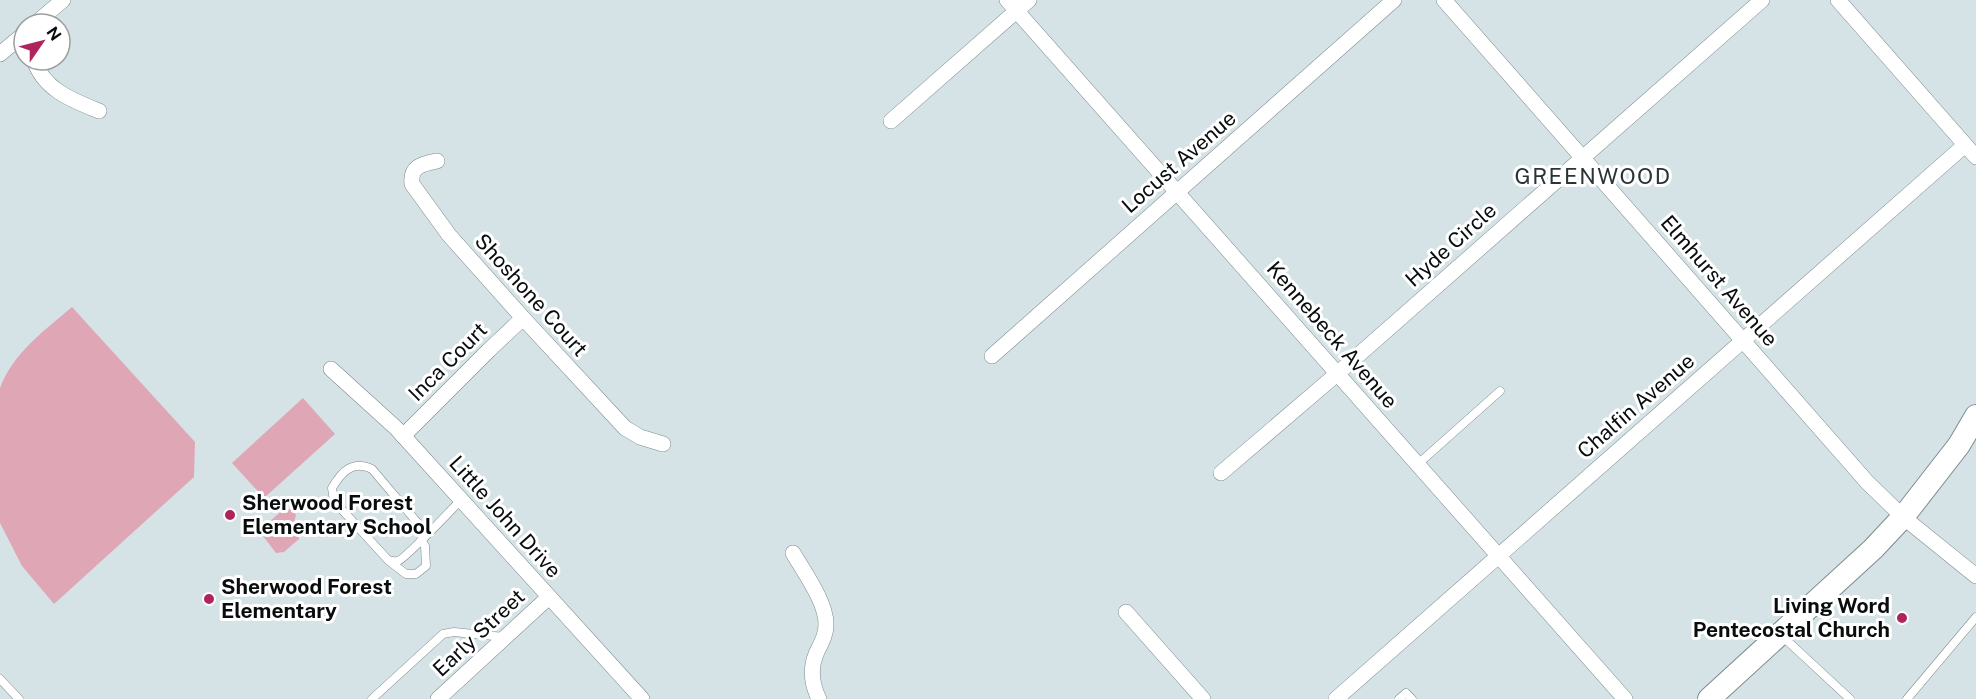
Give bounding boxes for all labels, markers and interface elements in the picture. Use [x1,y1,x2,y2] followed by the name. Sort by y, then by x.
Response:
[12,12,72,72] north arrow
[43,23,65,44] text: N
[1117,105,1241,218] street label: Locust Avenue
[1515,163,1671,189] district label: GREENWOOD
[1400,197,1501,292] street label: Hyde Circle
[1656,210,1783,351] street label: Elmhurst Avenue
[470,228,593,361] street label: Shoshone Court
[1262,256,1403,413] street label: Kennebeck Avenue
[403,317,492,406] street label: Inca Court
[1572,348,1699,463] street label: Chalfin Avenue
[444,451,566,583] street label: Little John Drive
[242,490,432,539] place label: Sherwood Forest Elementary School
[223,508,237,522] marker: Sherwood Forest Elementary School
[221,574,392,623] place label: Sherwood Forest Elementary
[428,584,530,681] street label: Early Street
[202,592,216,606] marker: Sherwood Forest Elementary
[1693,593,1890,642] place label: Living Word Pentecostal Church
[1895,611,1909,625] marker: Living Word Pentecostal Church

